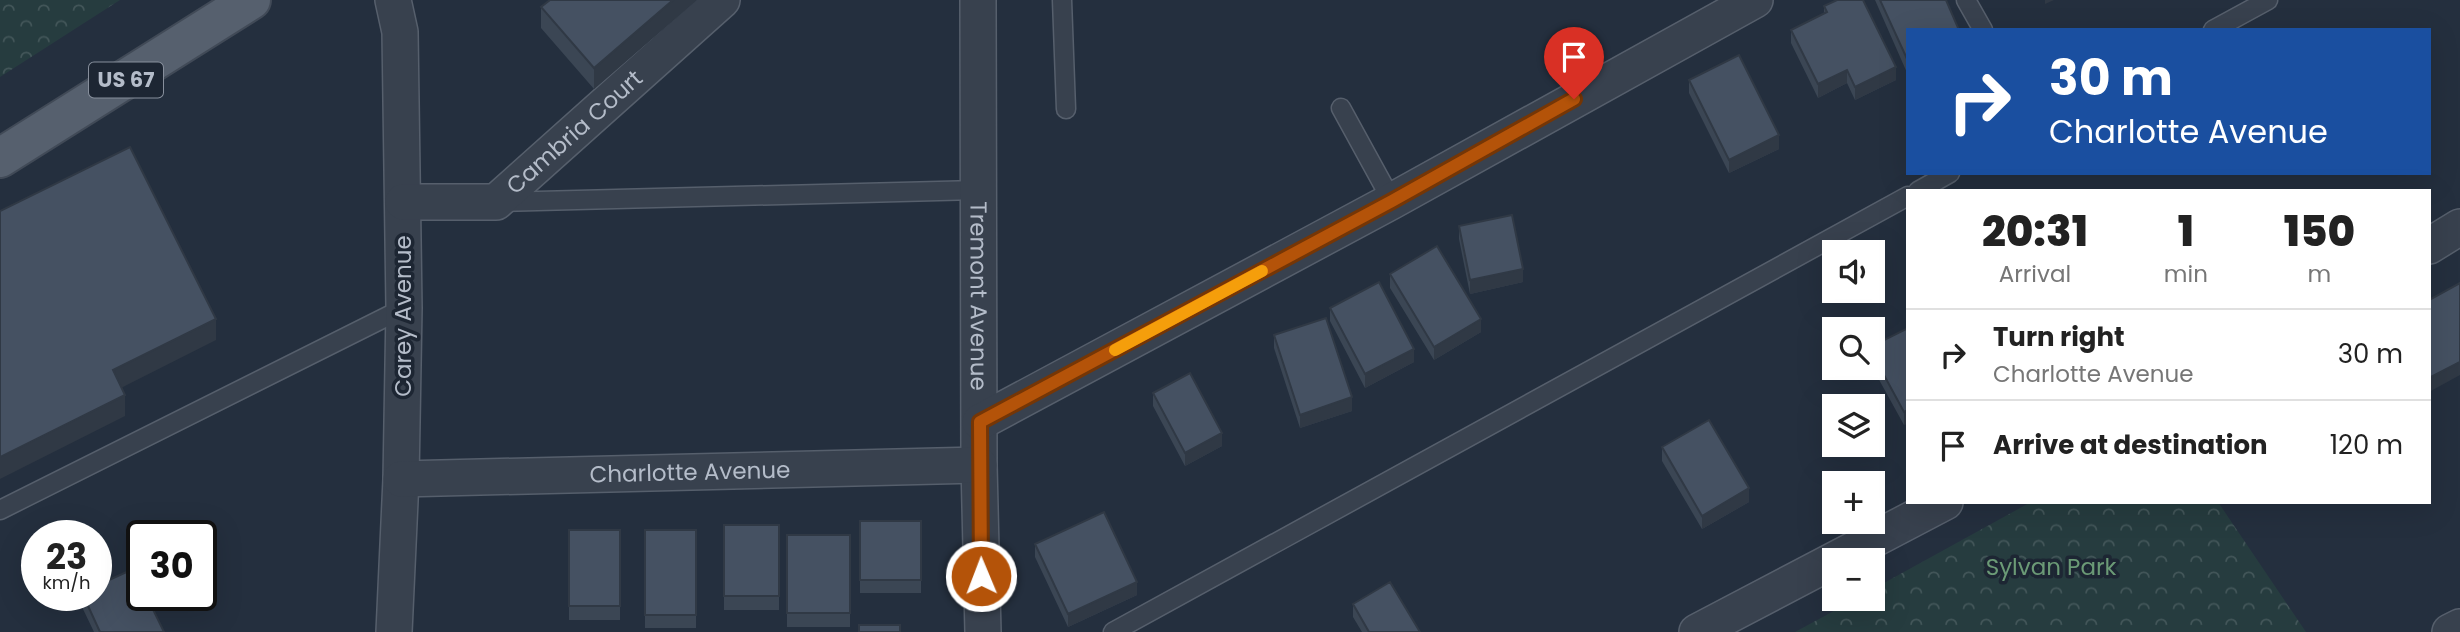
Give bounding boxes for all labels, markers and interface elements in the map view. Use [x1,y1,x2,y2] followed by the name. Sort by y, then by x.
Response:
[1544,27,1604,99] pin
[1555,38,1593,76] icon: arrive
[2049,44,2173,112] text: 30 m
[1934,56,2025,147] icon: right
[89,62,163,98] road number: US 67
[499,63,649,202] street label: Cambria Court
[2049,109,2328,154] text: Charlotte Avenue
[962,201,995,391] street label: Tremont Avenue
[1982,202,2088,261] text: 20:31
[2178,202,2194,261] text: 1
[2284,202,2355,261] text: 150
[387,235,419,397] street label: Carey Avenue
[1822,240,1885,611] map controls
[1822,240,1885,303] button: sound
[1999,258,2071,290] text: Arrival
[2164,258,2208,290] text: min
[2308,258,2331,290] text: m
[1822,317,1885,380] button: search
[1993,319,2125,355] text: Turn right
[1934,336,1972,374] icon: right
[2338,336,2403,372] text: 30 m
[1993,358,2194,390] text: Charlotte Avenue
[1822,394,1885,457] button: layers
[1934,427,1972,465] icon: arrive
[1993,427,2268,463] text: Arrive at destination
[2330,427,2403,463] text: 120 m
[589,454,791,490] street label: Charlotte Avenue
[1822,471,1885,534] button: +
[126,520,217,611] speed limit sign: 30
[46,532,87,581] text: 23
[944,539,1018,613] position arrow
[1822,548,1885,611] button: −
[1986,551,2117,583] park label: Sylvan Park
[43,570,90,595] text: km/h

